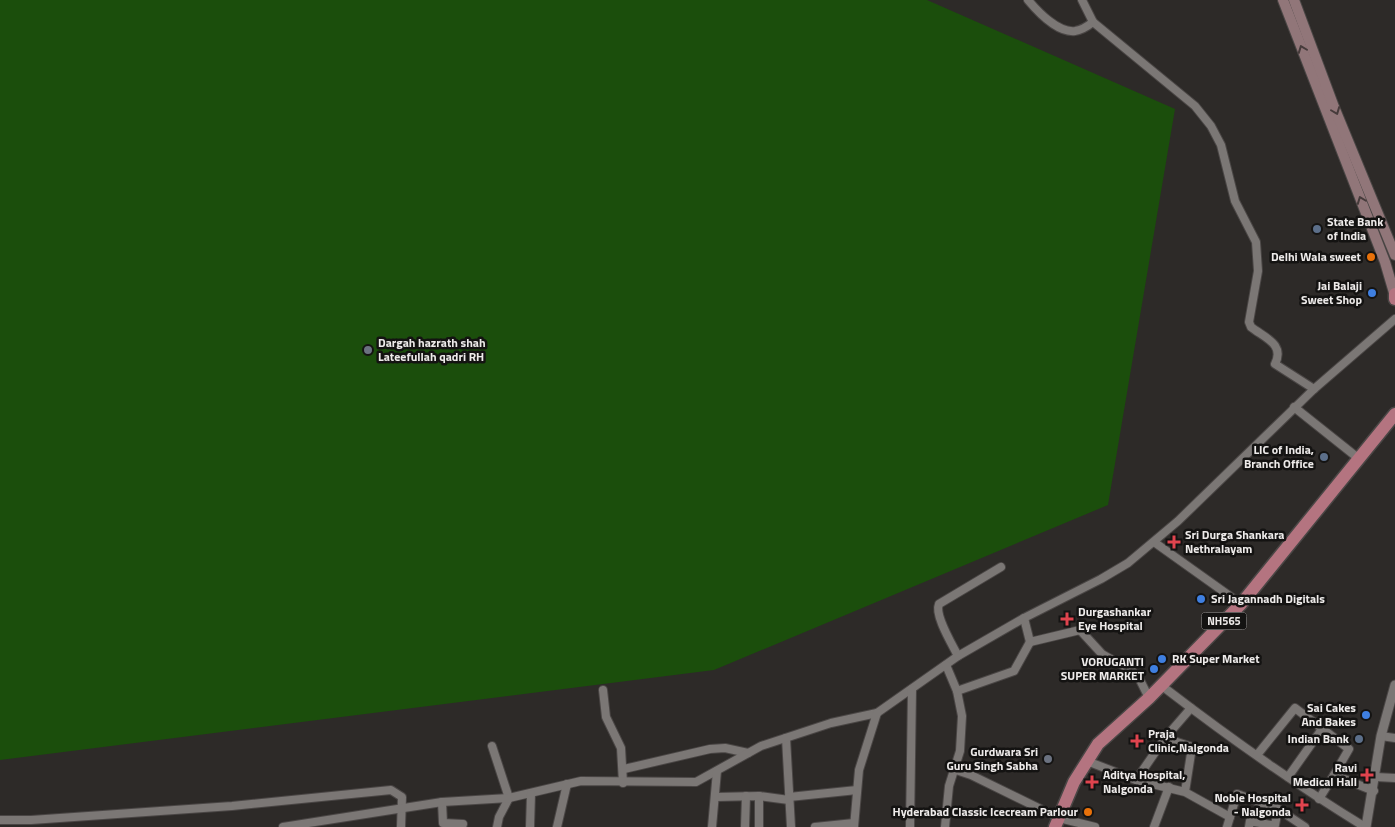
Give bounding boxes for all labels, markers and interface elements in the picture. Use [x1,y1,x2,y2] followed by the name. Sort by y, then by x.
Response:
[1298,45,1308,54] one-way arrow
[1330,106,1340,115] one-way arrow
[1357,196,1367,205] one-way arrow
[1327,212,1384,245] place label: State Bank of India
[1311,223,1323,235] marker: State Bank of India
[1271,247,1362,266] place label: Delhi Wala sweet
[1365,251,1377,263] marker: Delhi Wala sweet
[1301,276,1362,309] place label: Jai Balaji Sweet Shop
[1366,287,1378,299] marker: Jai Balaji Sweet Shop
[378,333,486,366] place label: Dargah hazrath shah Lateefullah qadri RH
[362,344,374,356] marker: Dargah hazrath shah Lateefullah qadri RH
[1244,440,1314,473] place label: LIC of India, Branch Office
[1318,451,1330,463] marker: LIC of India, Branch Office
[1185,525,1285,558] place label: Sri Durga Shankara Nethralayam
[1167,535,1181,549] marker: Sri Durga Shankara Nethralayam
[1211,589,1325,608] place label: Sri Jagannadh Digitals
[1195,593,1207,605] marker: Sri Jagannadh Digitals
[1078,602,1152,635] place label: Durgashankar Eye Hospital
[1060,612,1074,626] marker: Durgashankar Eye Hospital
[1202,612,1246,630] road number: NH565
[1172,649,1260,668] place label: RK Super Market
[1061,652,1145,685] place label: VORUGANTI SUPER MARKET
[1156,653,1168,665] marker: RK Super Market
[1148,663,1160,675] marker: VORUGANTI SUPER MARKET
[1302,698,1356,731] place label: Sai Cakes And Bakes
[1360,709,1372,721] marker: Sai Cakes And Bakes
[1148,724,1229,757] place label: Praja Clinic,Nalgonda
[1288,729,1350,748] place label: Indian Bank
[1353,733,1365,745] marker: Indian Bank
[1130,734,1144,748] marker: Praja Clinic,Nalgonda
[946,742,1038,775] place label: Gurdwara Sri Guru Singh Sabha
[1042,753,1054,765] marker: Gurdwara Sri Guru Singh Sabha
[1293,758,1357,791] place label: Ravi Medical Hall
[1103,765,1186,798] place label: Aditya Hospital, Nalgonda
[1361,769,1373,781] marker: Ravi Medical Hall
[1085,775,1099,789] marker: Aditya Hospital, Nalgonda
[1214,788,1291,821] place label: Noble Hospital - Nalgonda
[1295,798,1309,812] marker: Noble Hospital - Nalgonda
[893,802,1079,821] place label: Hyderabad Classic Icecream Parlour
[1082,806,1094,818] marker: Hyderabad Classic Icecream Parlour

